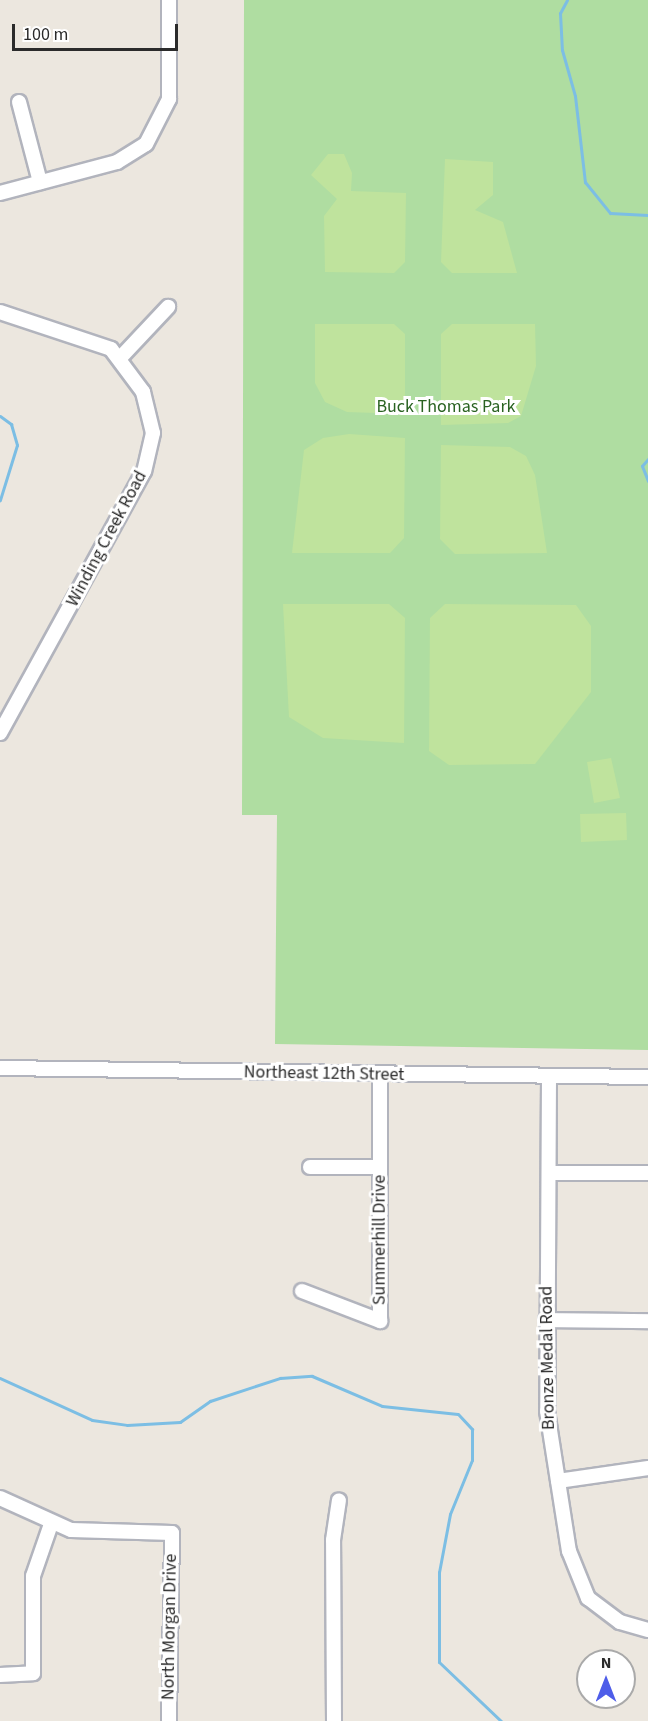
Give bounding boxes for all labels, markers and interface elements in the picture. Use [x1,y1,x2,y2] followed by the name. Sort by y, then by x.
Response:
[15,12,182,50] scale bar
[23,22,68,47] text: 100 m
[376,396,516,418] park label: Buck Thomas Park
[62,467,152,611] street label: Winding Creek Road
[244,1062,404,1086] street label: Northeast 12th Street
[369,1175,391,1305] street label: Summerhill Drive
[536,1286,560,1430] street label: Bronze Medal Road
[158,1554,182,1700] street label: North Morgan Drive
[576,1649,636,1709] north arrow
[601,1652,611,1674] text: N

